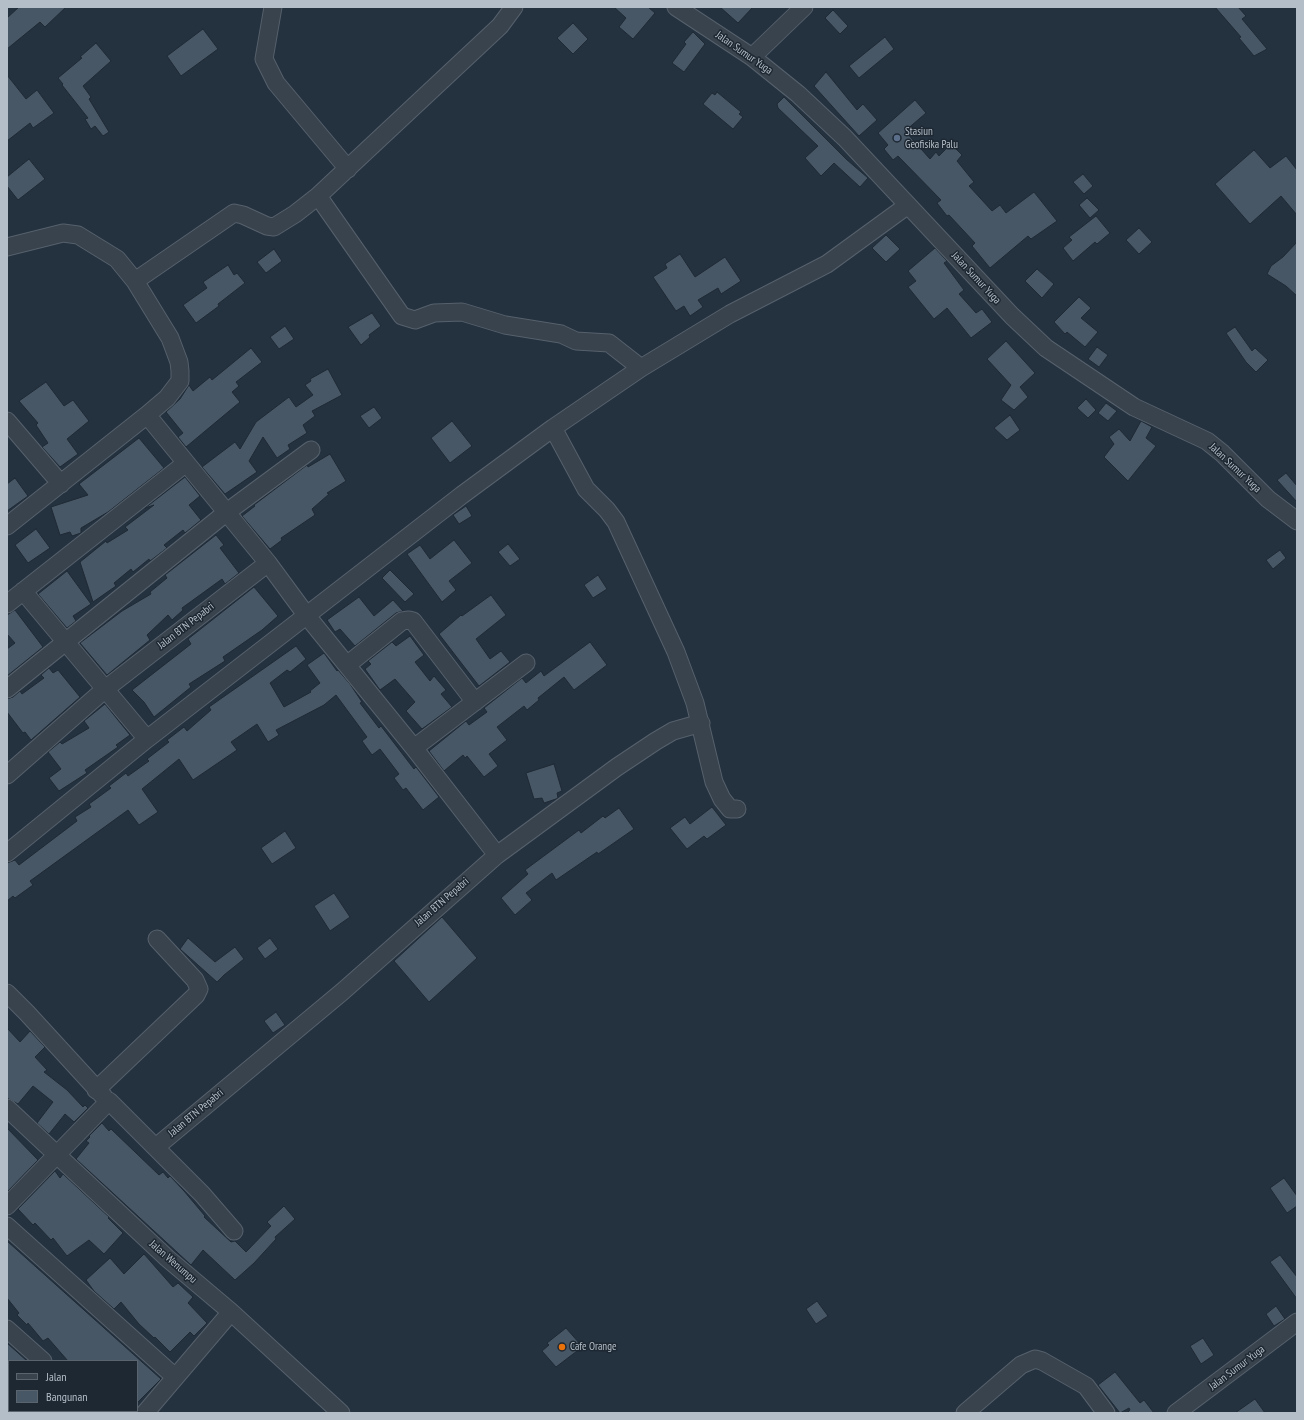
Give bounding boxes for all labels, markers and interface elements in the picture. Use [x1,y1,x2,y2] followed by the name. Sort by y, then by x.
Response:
[713,29,775,77] street label: Jalan Sumur Yuga
[905,125,958,151] place label: Stasiun Geofisika Palu
[892,133,902,143] marker: Stasiun Geofisika Palu
[949,249,1003,307] street label: Jalan Sumur Yuga
[1206,441,1264,495] street label: Jalan Sumur Yuga
[155,600,217,652] street label: Jalan BTN Pepabri
[412,875,472,929] street label: Jalan BTN Pepabri
[166,1086,226,1140] street label: Jalan BTN Pepabri
[146,1238,200,1286] street label: Jalan Wenumpu
[570,1340,616,1354] place label: Cafe Orange
[557,1342,567,1352] marker: Cafe Orange
[1207,1343,1267,1393] street label: Jalan Sumur Yuga
[8,1360,138,1412] legend
[46,1369,67,1384] text: Jalan
[46,1389,87,1404] text: Bangunan

